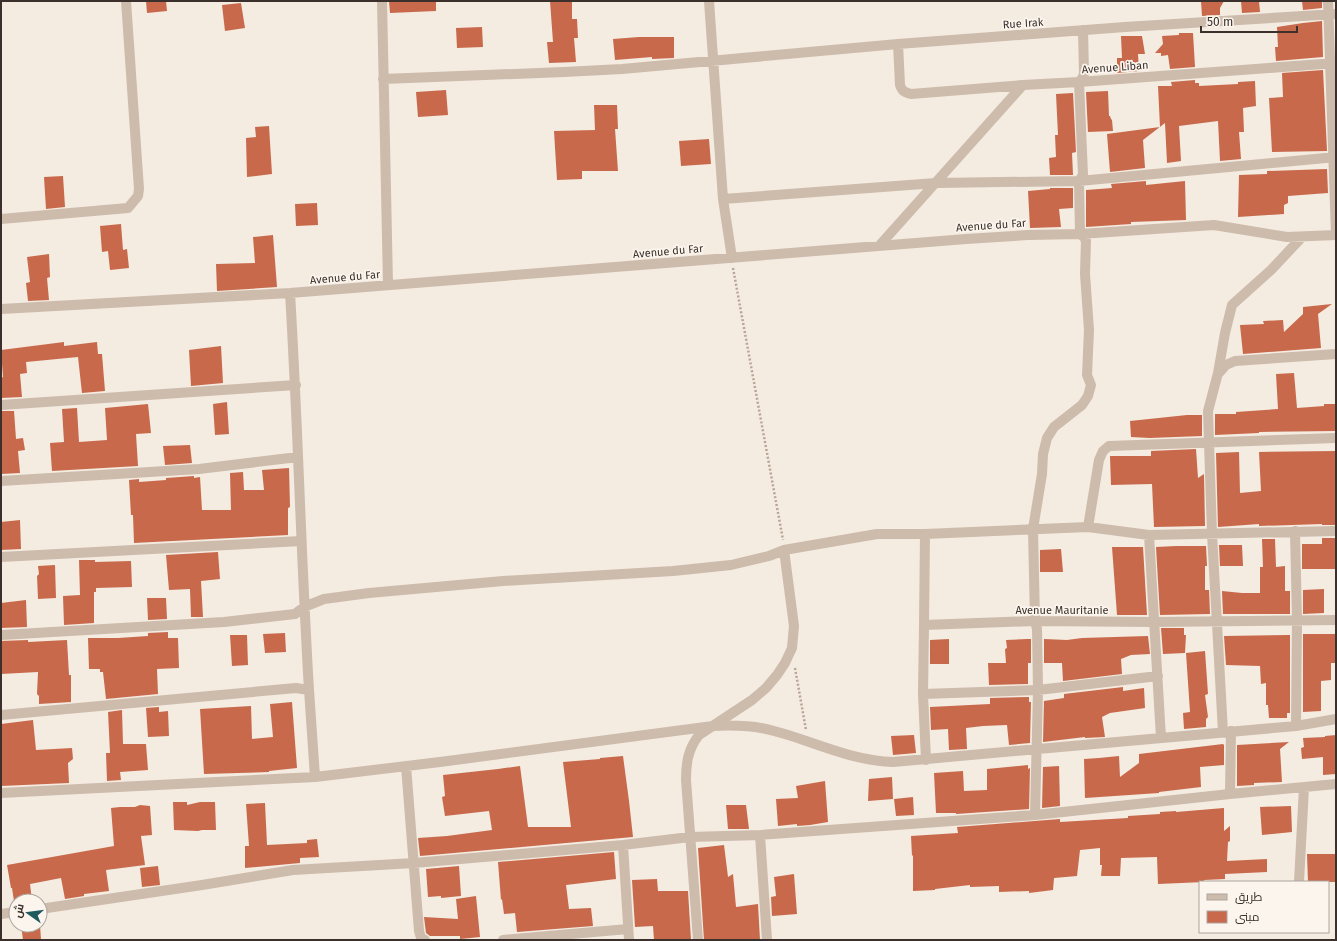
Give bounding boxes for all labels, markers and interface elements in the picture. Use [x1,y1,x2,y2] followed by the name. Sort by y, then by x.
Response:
[1201,8,1297,34] scale bar
[1207,15,1233,29] text: 50 m
[1002,16,1044,31] street label: Rue Irak
[1081,59,1149,76] street label: Avenue Liban
[956,217,1027,234] street label: Avenue du Far
[632,242,704,261] street label: Avenue du Far
[309,268,381,287] street label: Avenue du Far
[1015,604,1109,617] street label: Avenue Mauritanie
[1199,881,1329,933] legend
[1235,890,1263,904] text: طريق
[8,893,48,933] north arrow
[11,902,27,919] text: ش
[1235,910,1260,924] text: مبنى

